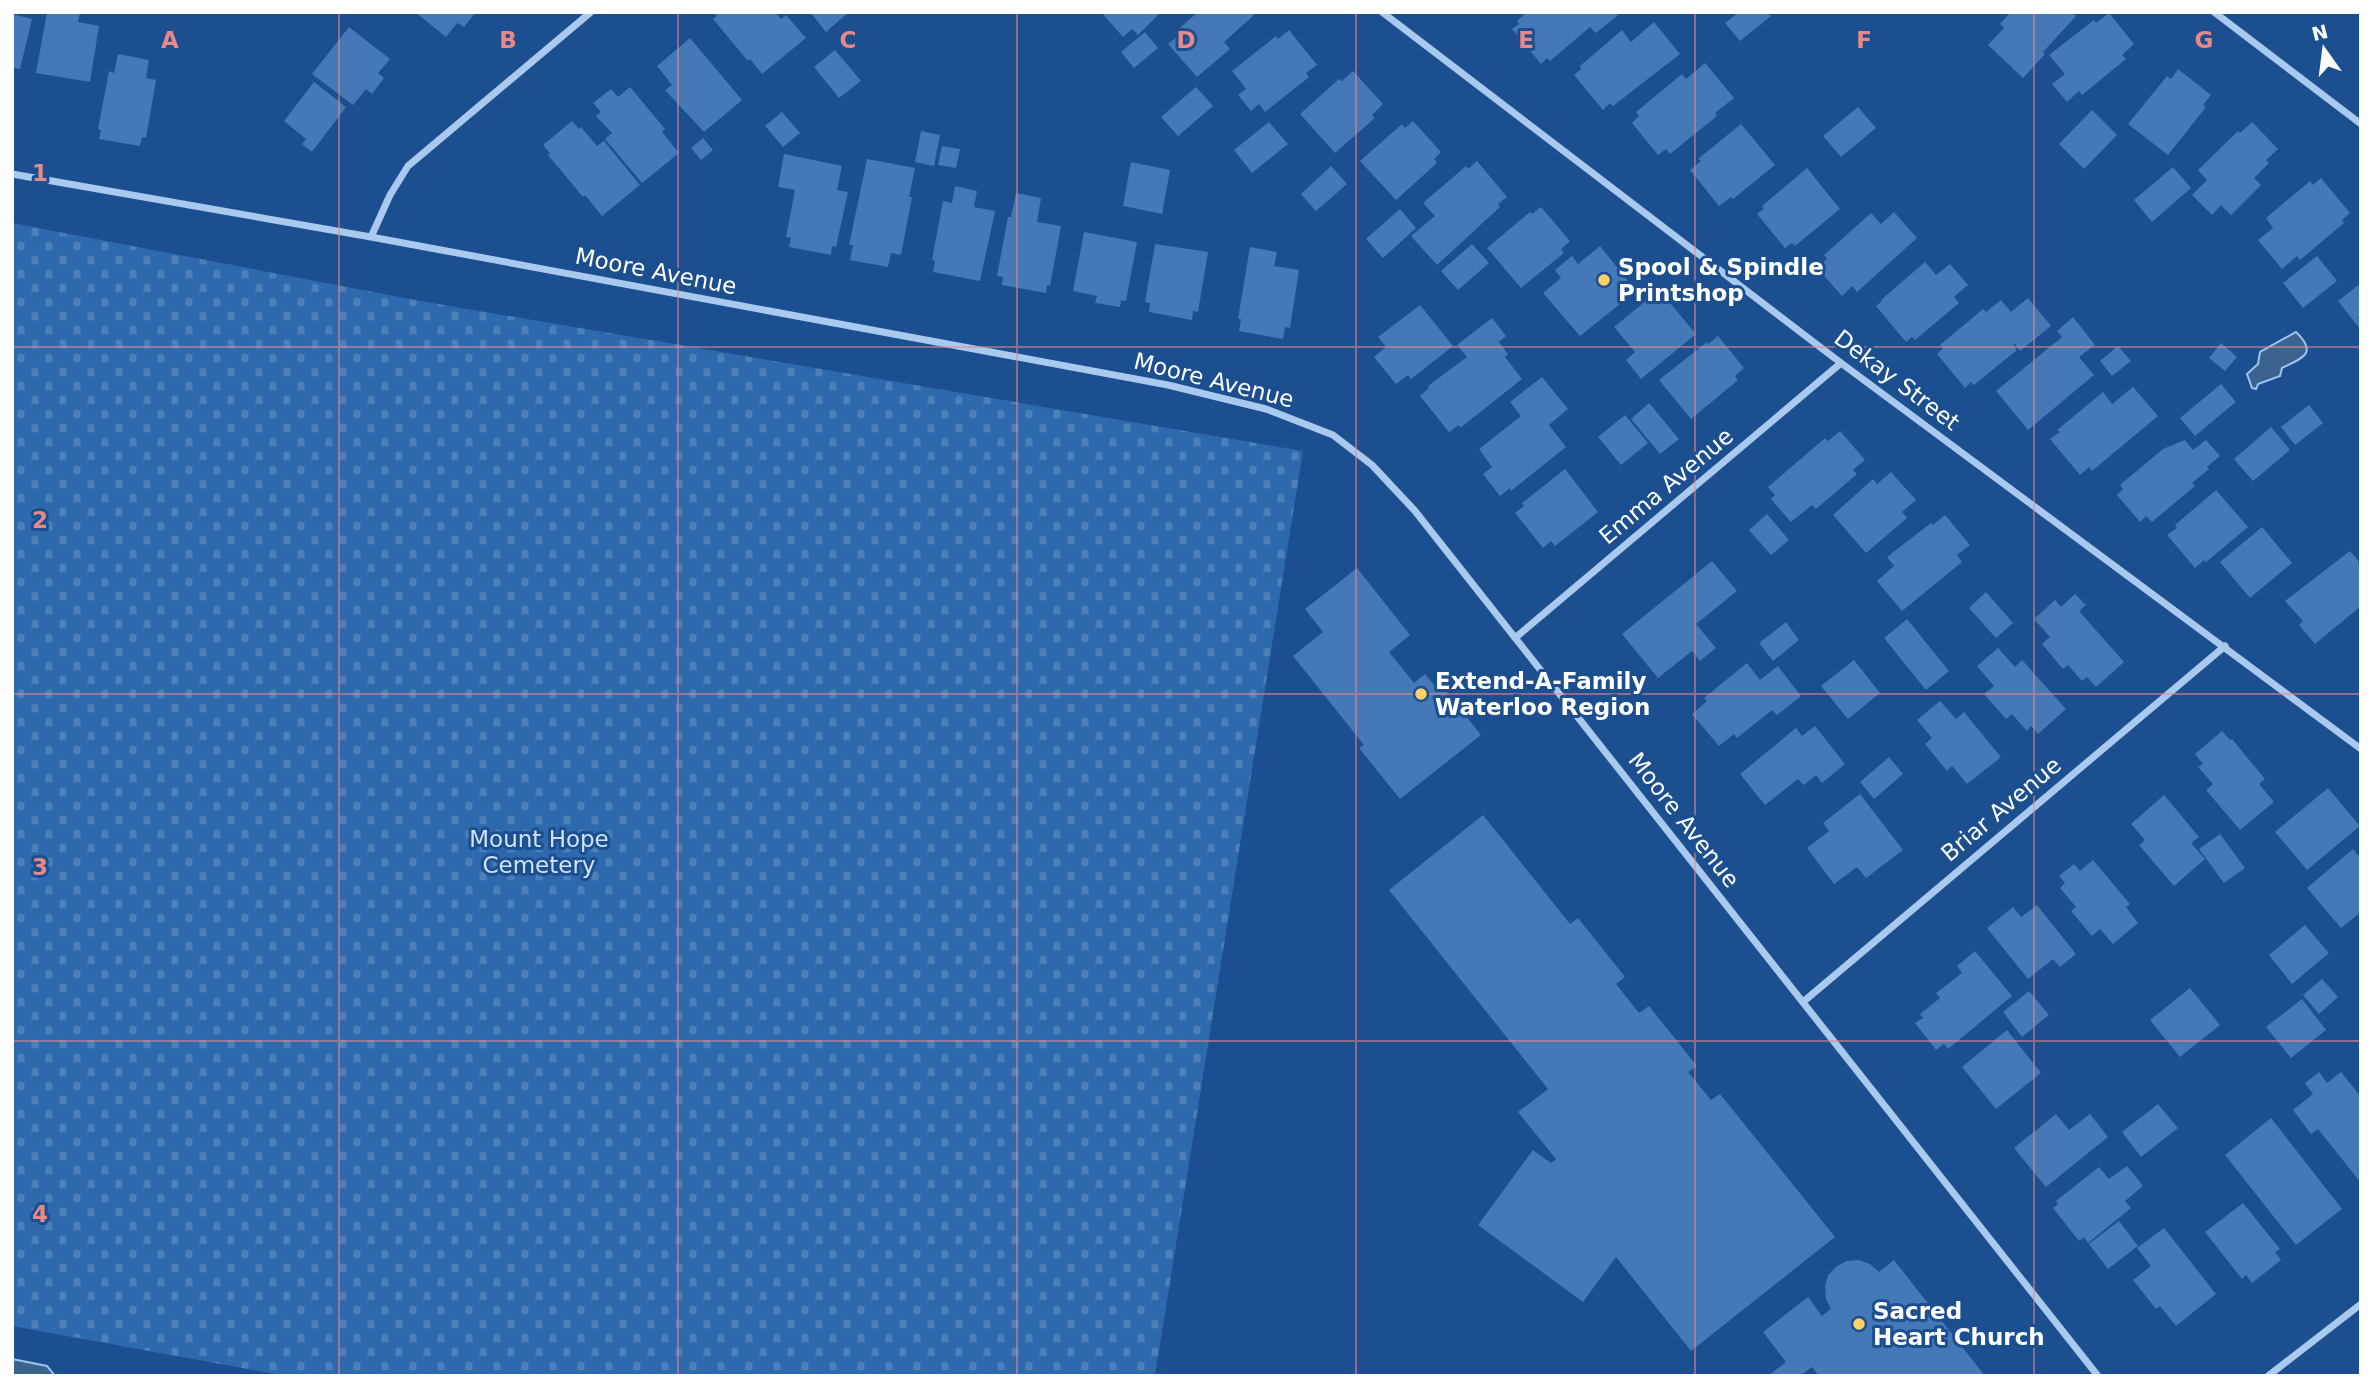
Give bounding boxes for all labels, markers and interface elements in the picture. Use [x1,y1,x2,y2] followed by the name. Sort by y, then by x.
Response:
[2289,14,2359,84] north arrow
[2310,20,2330,45] text: N
[161,27,179,53] text: A
[499,27,517,53] text: B
[840,27,856,53] text: C
[1176,27,1196,53] text: D
[1518,27,1534,53] text: E
[1856,27,1872,53] text: F
[2195,27,2213,53] text: G
[32,160,48,186] text: 1
[573,243,739,299] street label: Moore Avenue
[1618,254,1824,306] place label: Spool & Spindle Printshop
[1596,272,1612,288] marker: Spool & Spindle Printshop
[1829,325,1965,435] street label: Dekay Street
[1131,348,1297,412] street label: Moore Avenue
[1594,423,1738,549] street label: Emma Avenue
[32,507,48,533] text: 2
[1435,668,1650,720] place label: Extend-A-Family Waterloo Region
[1413,686,1429,702] marker: Extend-A-Family Waterloo Region
[1623,747,1745,893] street label: Moore Avenue
[1936,751,2066,867] street label: Briar Avenue
[469,826,609,878] park label: Mount Hope Cemetery
[32,854,48,880] text: 3
[32,1201,48,1227] text: 4
[1873,1298,2045,1350] place label: Sacred Heart Church
[1851,1316,1867,1332] marker: Sacred Heart Church

